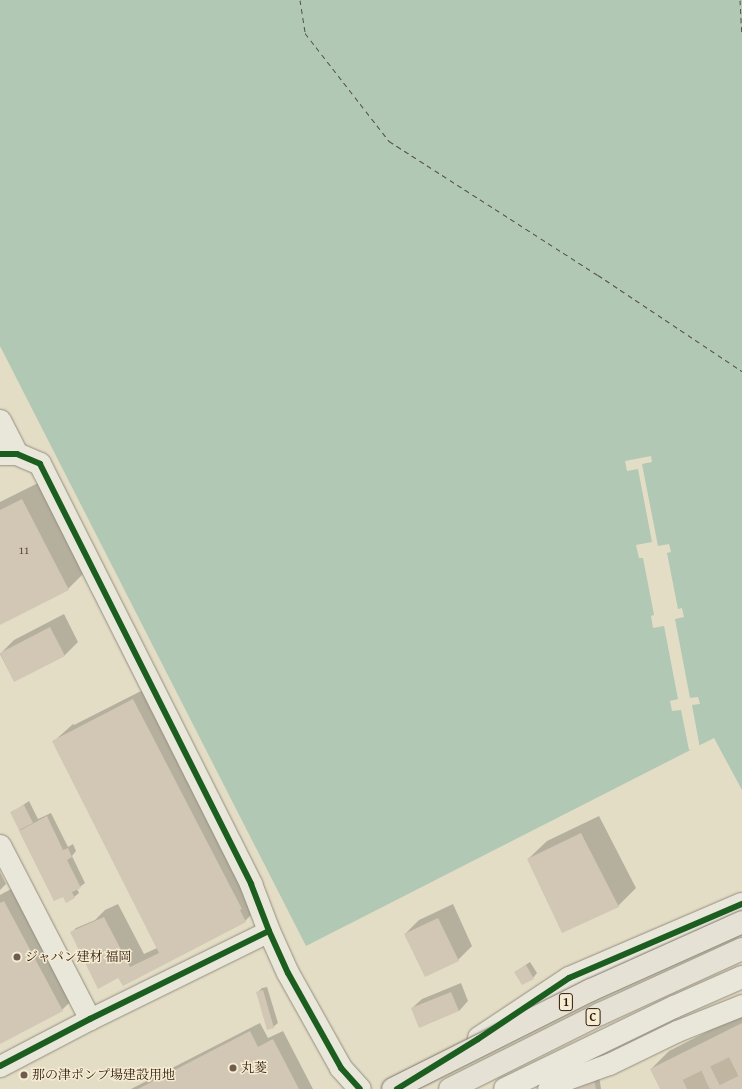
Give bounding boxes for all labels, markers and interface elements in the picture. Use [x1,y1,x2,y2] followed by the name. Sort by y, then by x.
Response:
[19,543,29,557] house number: 11
[25,949,132,965] place label: ジャパン建材 福岡
[12,952,22,962] marker: ジャパン建材 福岡
[558,992,574,1012] road number: 1
[585,1007,601,1027] road number: C
[241,1060,267,1076] place label: 丸菱
[228,1063,238,1073] marker: 丸菱
[32,1067,175,1083] place label: 那の津ポンプ場建設用地
[19,1070,29,1080] marker: 那の津ポンプ場建設用地

